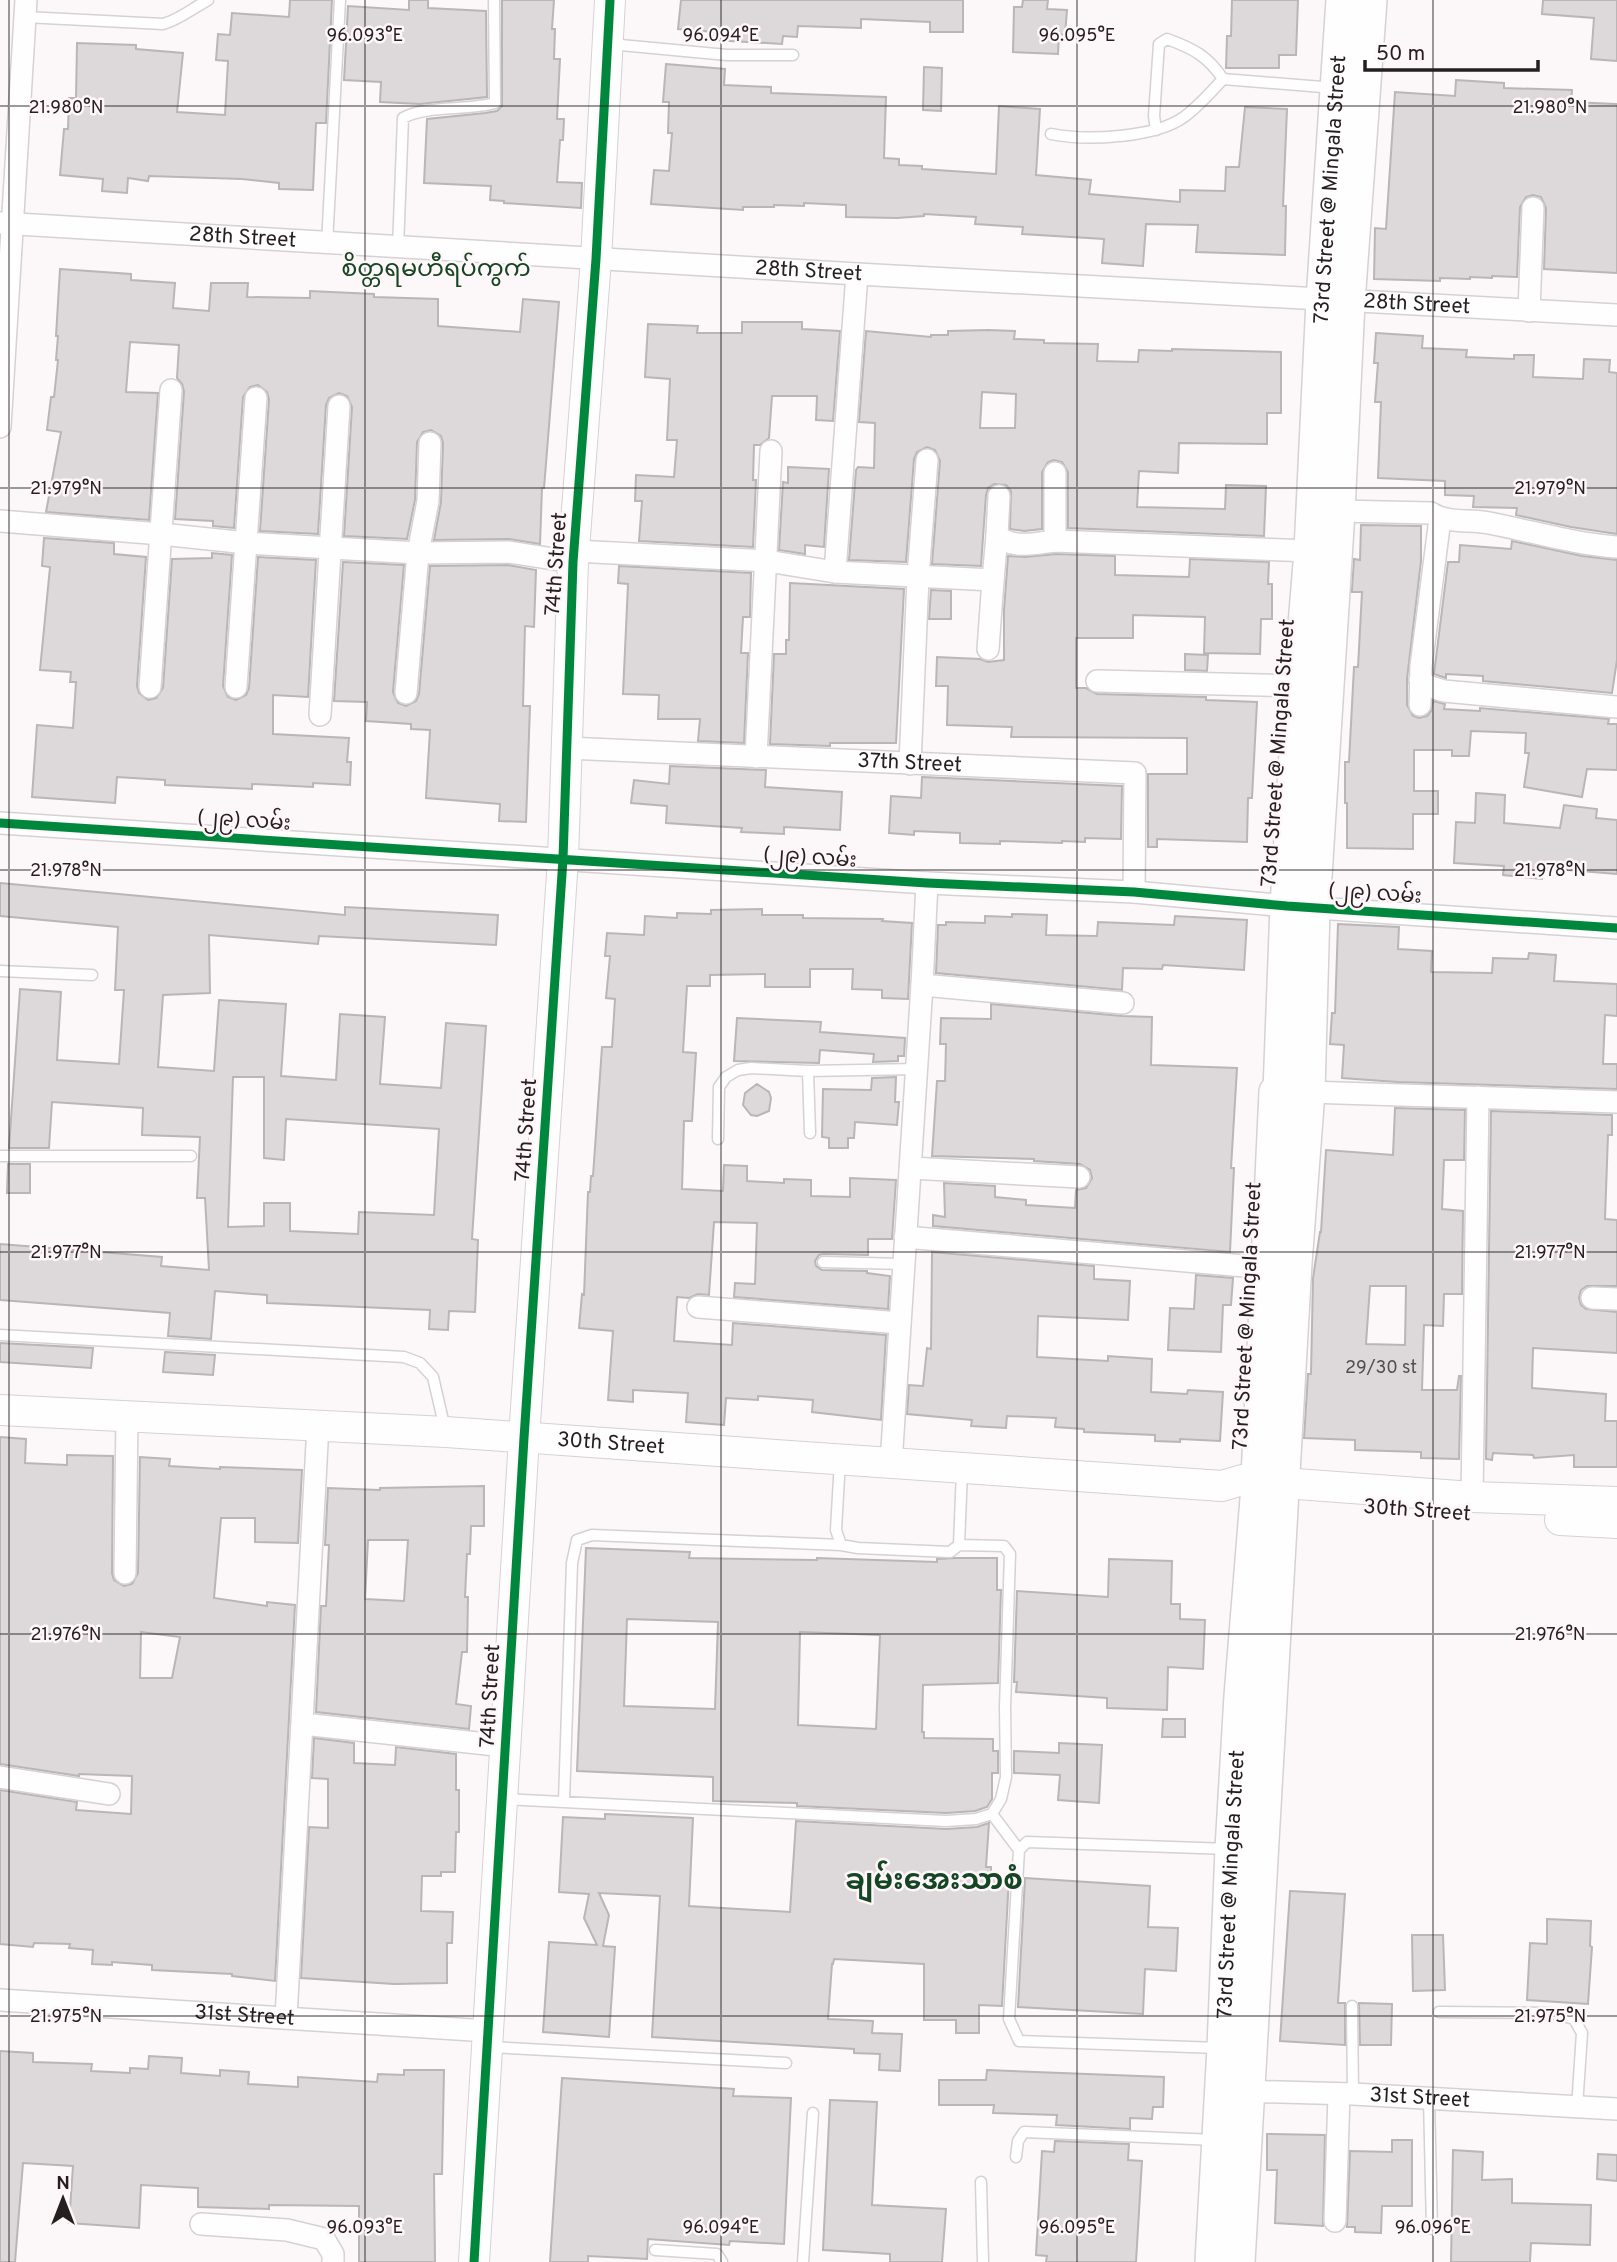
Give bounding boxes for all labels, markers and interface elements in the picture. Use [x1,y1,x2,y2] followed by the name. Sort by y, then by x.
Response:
[327,25,403,48] text: 96.093°E
[682,25,760,48] text: 96.094°E
[1038,25,1116,48] text: 96.095°E
[1365,28,1538,72] scale bar
[1376,41,1425,68] text: 50 m
[1308,54,1353,324] street label: 73rd Street @ Mingala Street
[29,97,103,120] text: 21.980°N
[1513,97,1587,120] text: 21.980°N
[188,221,297,254] street label: 28th Street
[341,252,531,287] district label: စိတ္တရမဟီရပ်ကွက်
[754,254,863,288] street label: 28th Street
[1362,288,1471,321] street label: 28th Street
[30,478,102,501] text: 21.979°N
[1514,478,1586,501] text: 21.979°N
[540,511,574,617] street label: 74th Street
[1256,618,1302,888] street label: 73rd Street @ Mingala Street
[857,747,963,779] street label: 37th Street
[196,800,292,840] street label: (၂၉) လမ်း
[762,837,858,877] street label: (၂၉) လမ်း
[30,860,102,883] text: 21.978°N
[1514,860,1586,883] text: 21.978°N
[1327,873,1423,913] street label: (၂၉) လမ်း
[510,1077,544,1183] street label: 74th Street
[1227,1181,1269,1451] street label: 73rd Street @ Mingala Street
[30,1242,102,1265] text: 21.977°N
[1514,1242,1586,1265] text: 21.977°N
[1345,1357,1417,1380] house number: 29/30 st
[556,1426,666,1461] street label: 30th Street
[1362,1494,1472,1528] street label: 30th Street
[30,1624,102,1647] text: 21.976°N
[1514,1624,1586,1647] text: 21.976°N
[475,1643,507,1749] street label: 74th Street
[1212,1749,1251,2020] street label: 73rd Street @ Mingala Street
[845,1860,1023,1903] district label: ချမ်းအေးသာစံ
[194,1999,295,2032] street label: 31st Street
[30,2006,102,2029] text: 21.975°N
[1514,2006,1586,2029] text: 21.975°N
[1369,2081,1471,2114] street label: 31st Street
[28,2164,98,2234] north arrow
[56,2172,70,2196] text: N
[327,2217,403,2240] text: 96.093°E
[682,2217,760,2240] text: 96.094°E
[1038,2217,1116,2240] text: 96.095°E
[1395,2217,1471,2240] text: 96.096°E

